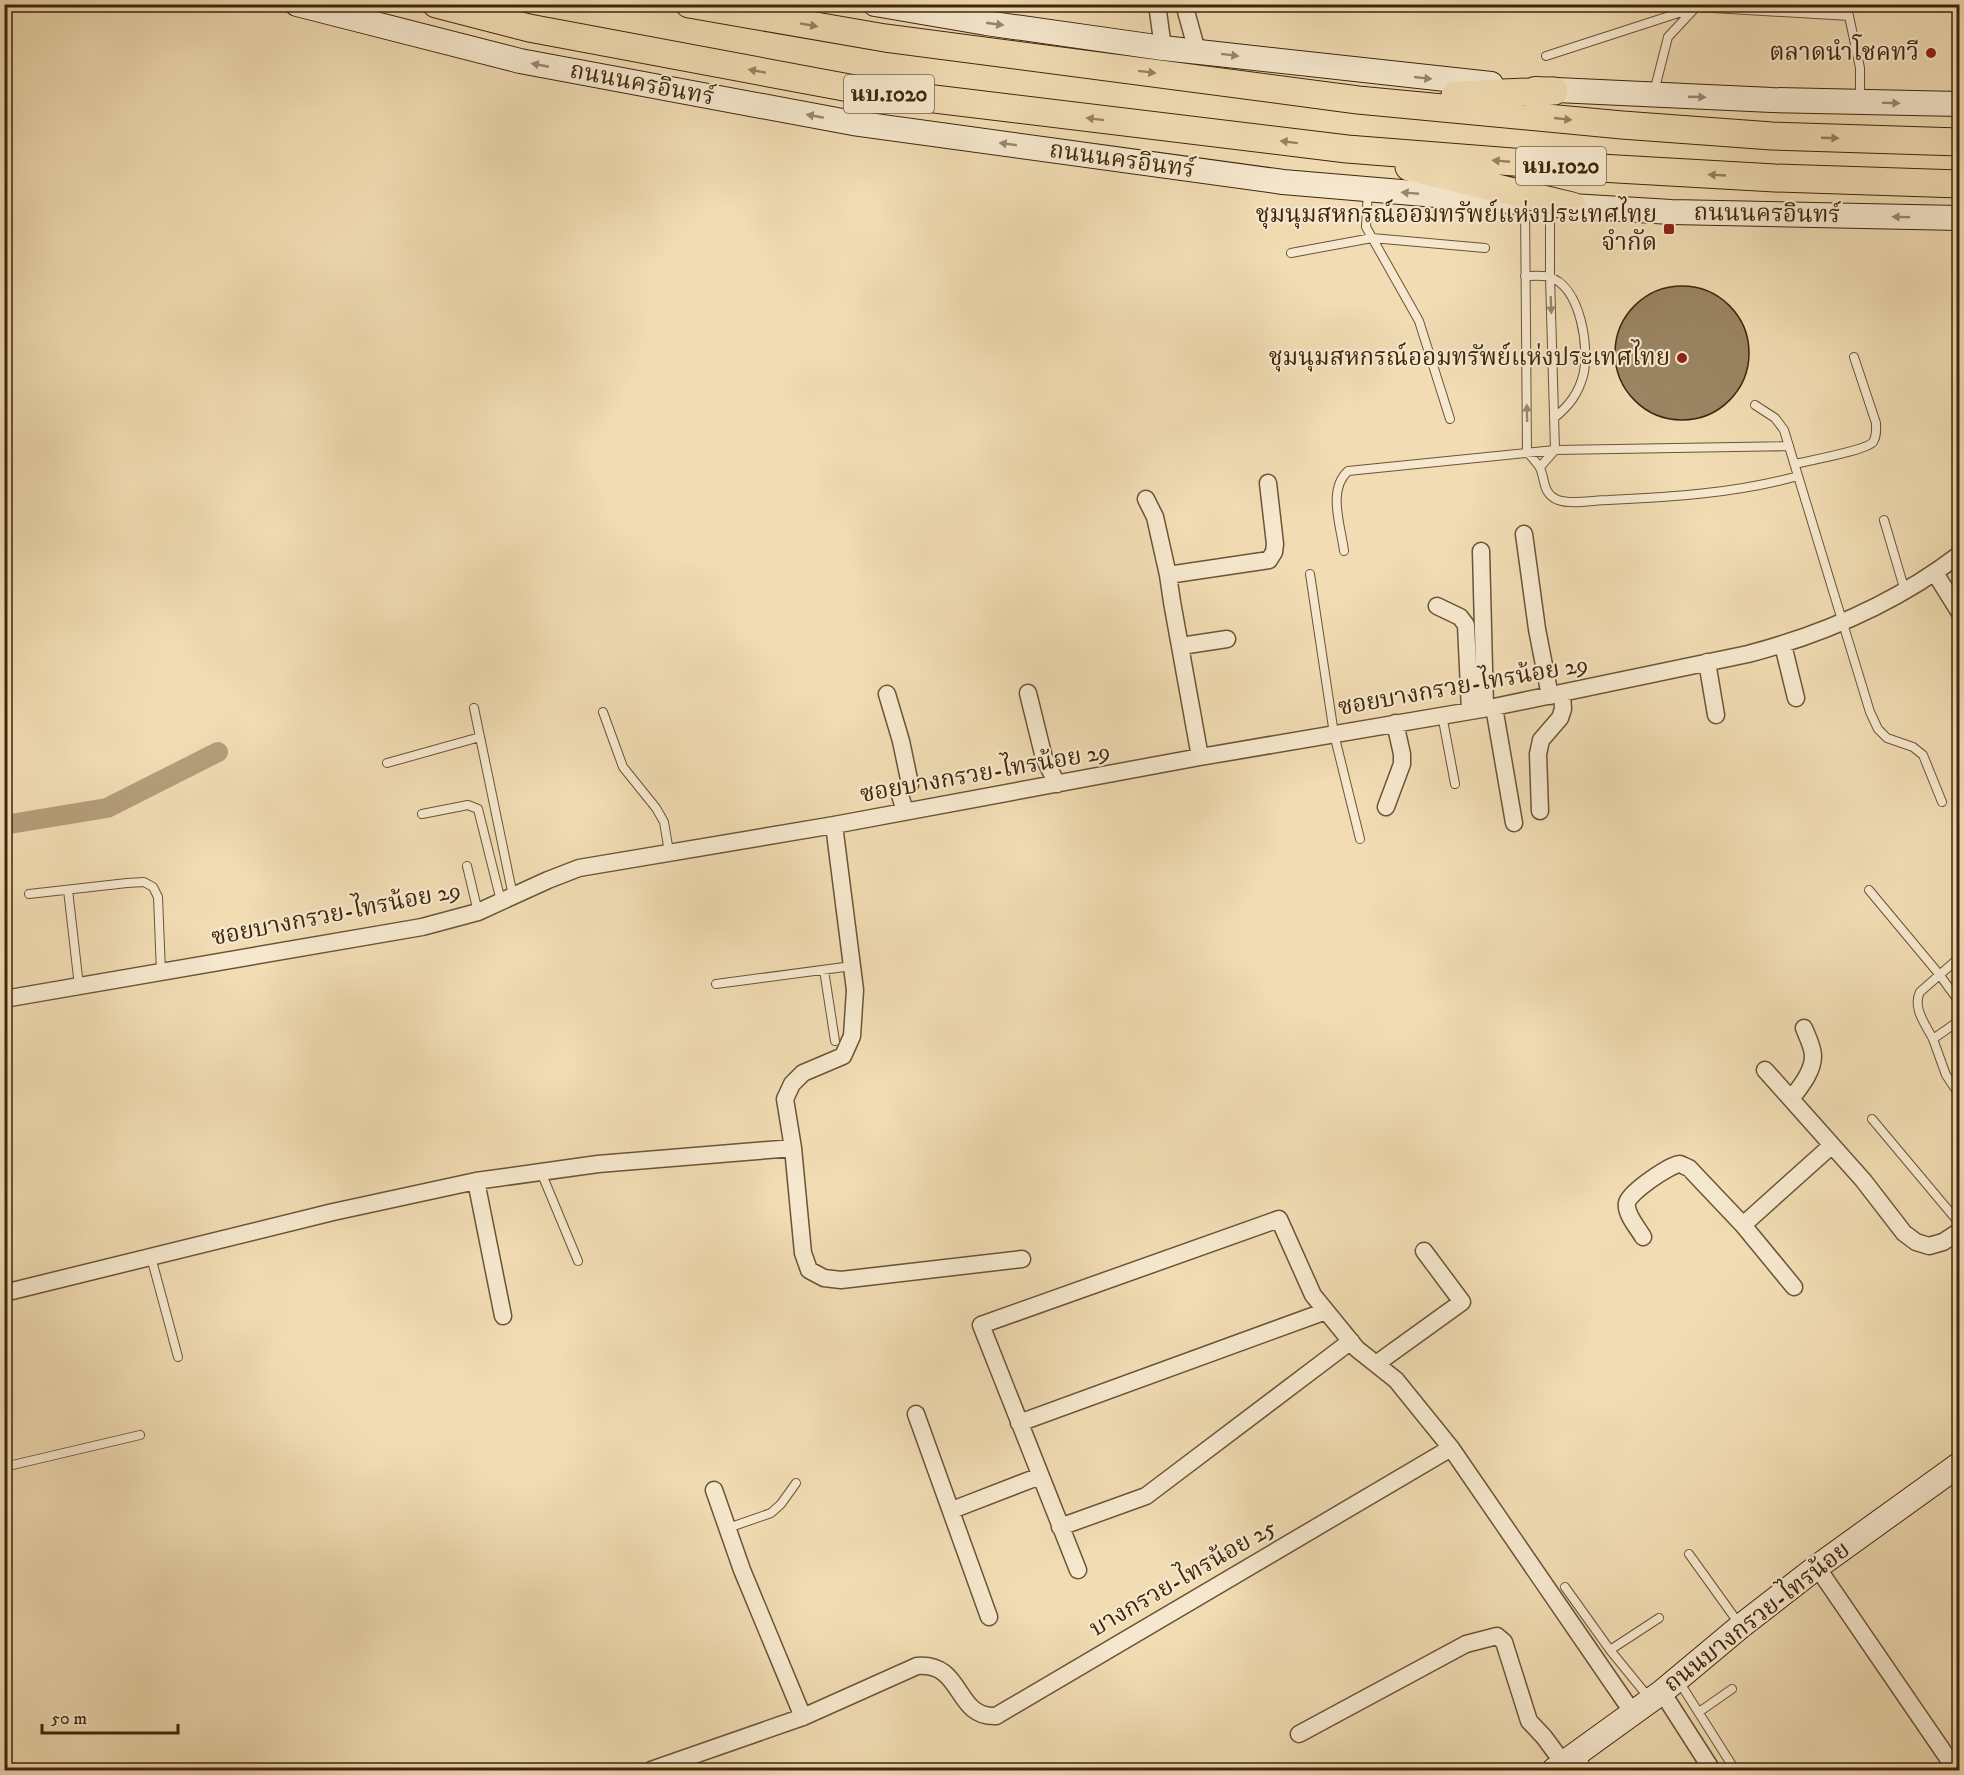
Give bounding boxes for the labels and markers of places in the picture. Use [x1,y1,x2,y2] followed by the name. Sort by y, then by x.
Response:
[1769,34,1919,68] place label: ตลาดนำโชคทวี
[1924,46,1938,60] marker: ตลาดนำโชคทวี
[1256,196,1657,258] place label: ชุมนุมสหกรณ์ออมทรัพย์แห่งประเทศไทย จำกัด
[1662,222,1676,236] marker: ชุมนุมสหกรณ์ออมทรัพย์แห่งประเทศไทย จำกัด
[1269,339,1670,373] place label: ชุมนุมสหกรณ์ออมทรัพย์แห่งประเทศไทย
[1675,351,1689,365] marker: ชุมนุมสหกรณ์ออมทรัพย์แห่งประเทศไทย

